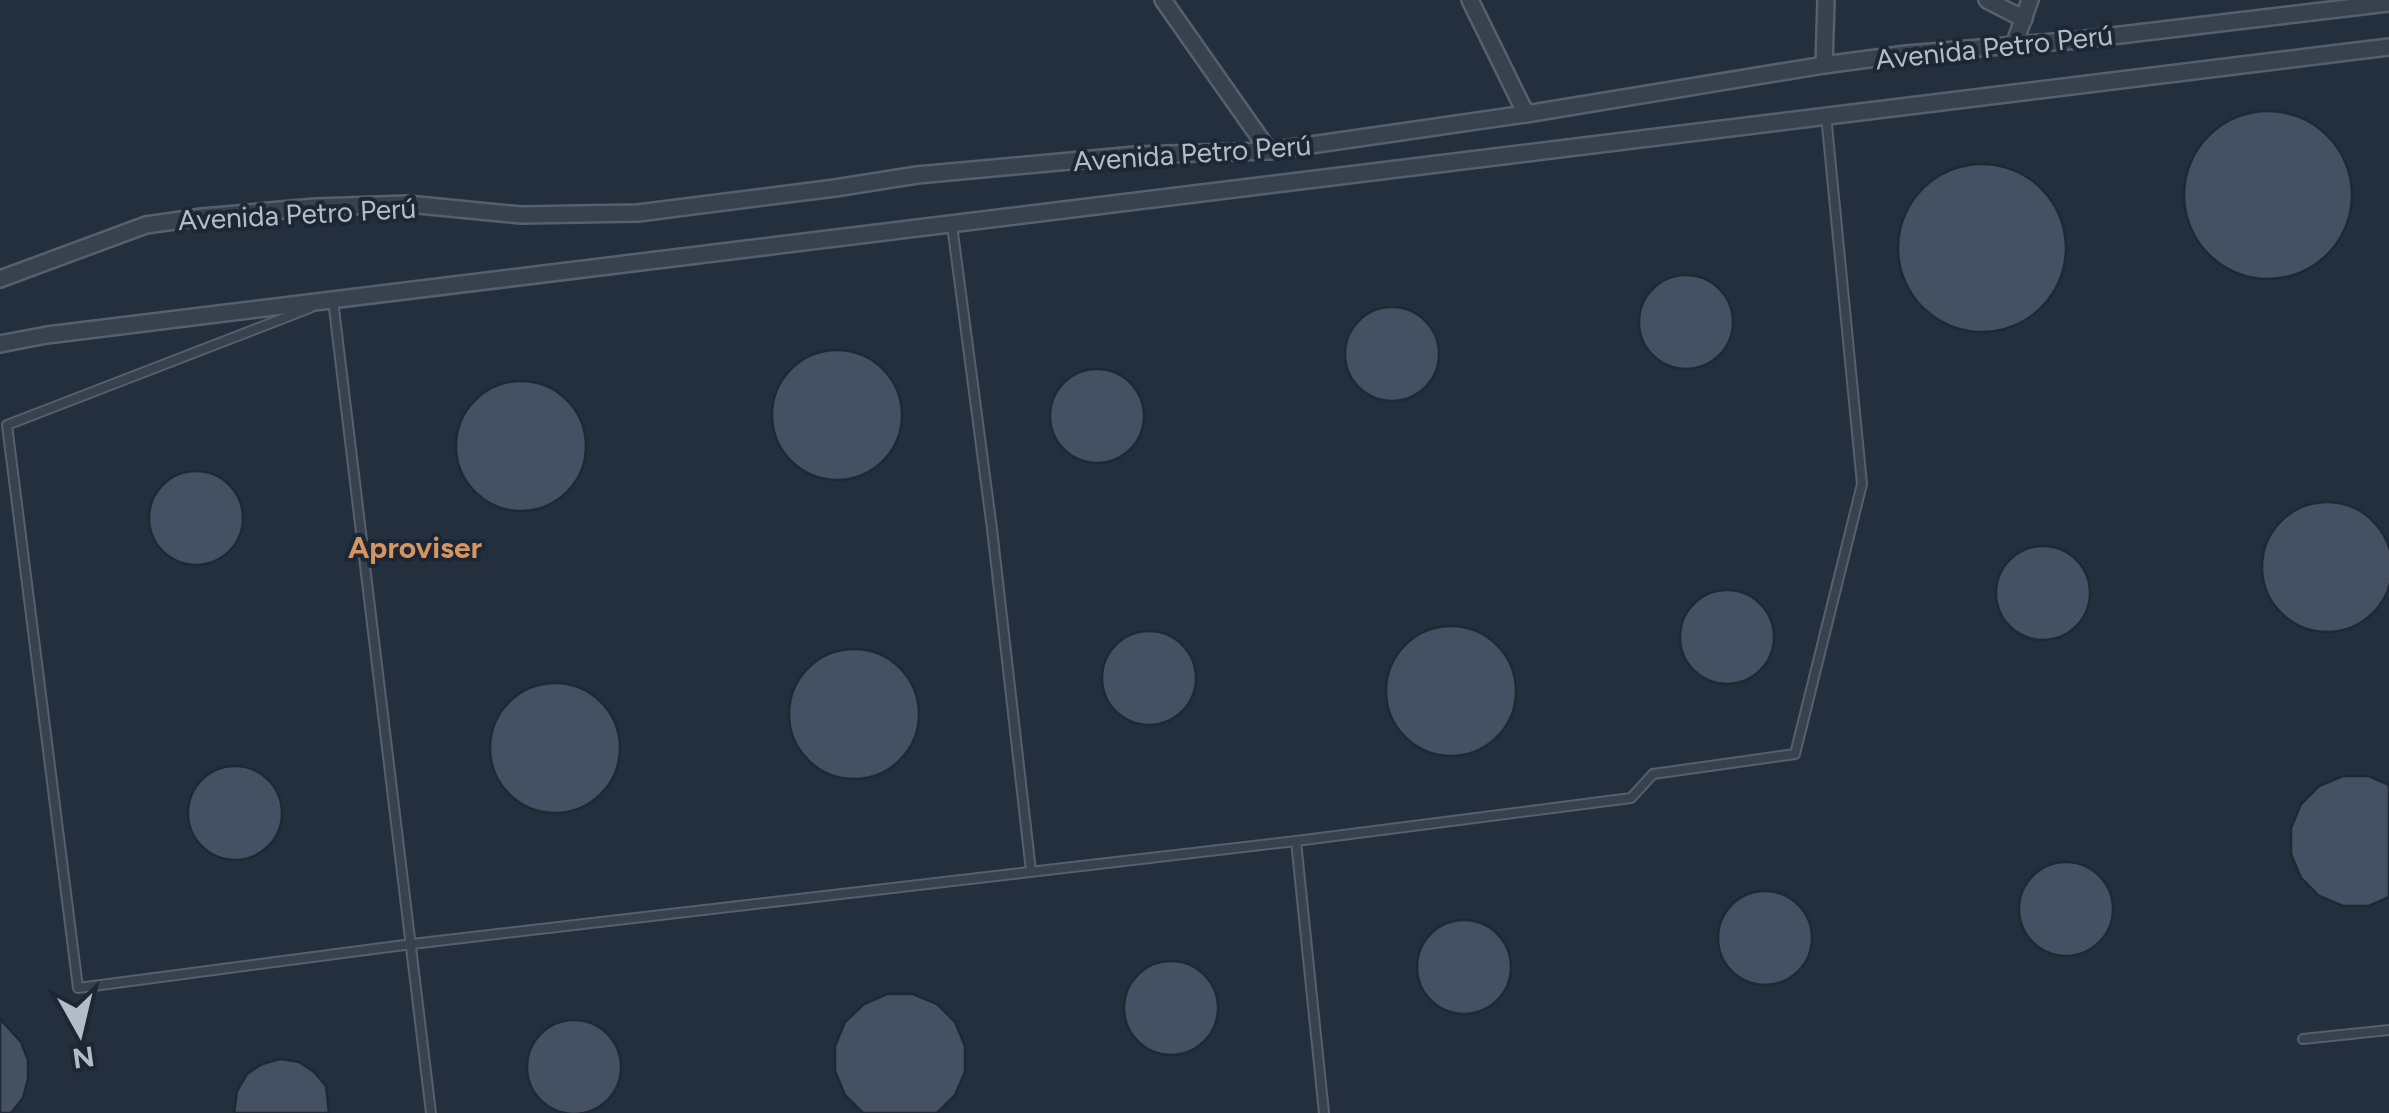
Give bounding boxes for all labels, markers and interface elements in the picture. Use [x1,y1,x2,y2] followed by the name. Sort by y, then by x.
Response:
[1874,18,2114,76] street label: Avenida Petro Perú
[1072,128,1312,178] street label: Avenida Petro Perú
[177,191,417,237] street label: Avenida Petro Perú
[348,529,482,566] district label: Aproviser
[30,983,130,1083] north arrow
[70,1039,97,1076] text: N

